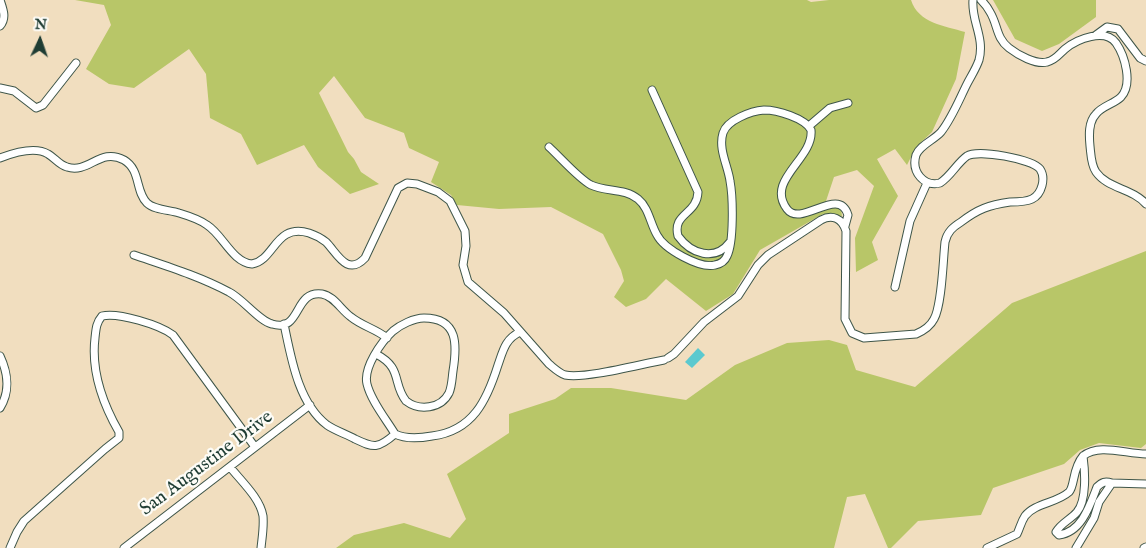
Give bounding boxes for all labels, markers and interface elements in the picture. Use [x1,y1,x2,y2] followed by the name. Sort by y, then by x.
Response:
[15,15,65,65] north arrow
[34,16,47,34] text: N
[136,407,278,521] street label: San Augustine Drive

